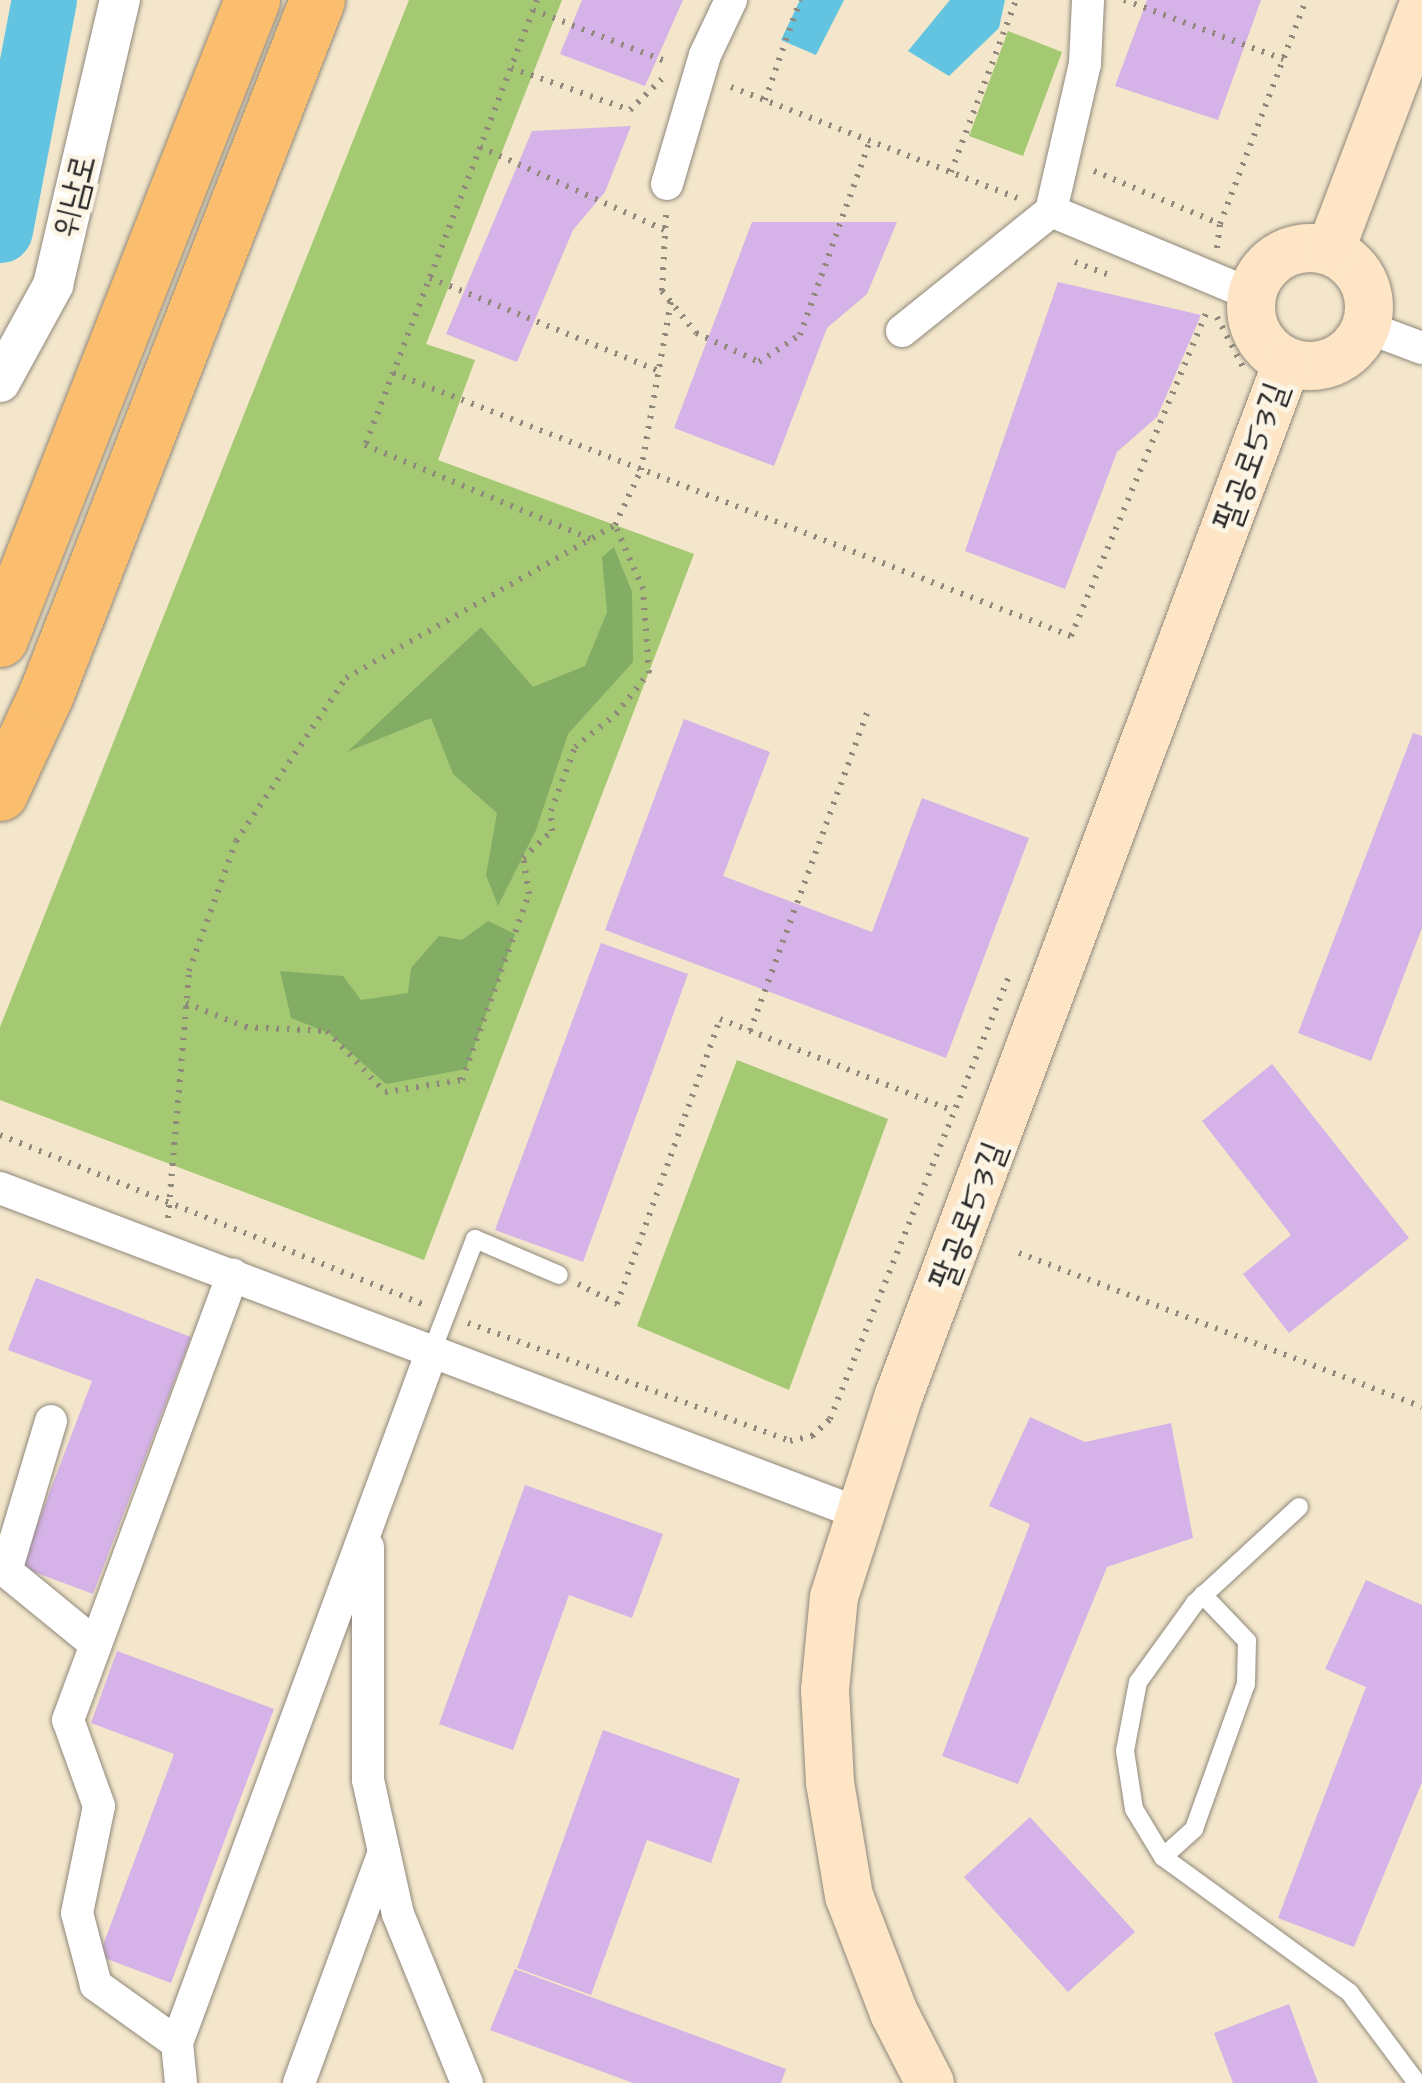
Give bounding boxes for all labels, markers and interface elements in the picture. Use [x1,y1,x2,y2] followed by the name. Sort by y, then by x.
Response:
[44,150,106,242] street label: 위남로
[1206,377,1298,537] street label: 팔공로53길
[922,1136,1016,1296] street label: 팔공로53길

